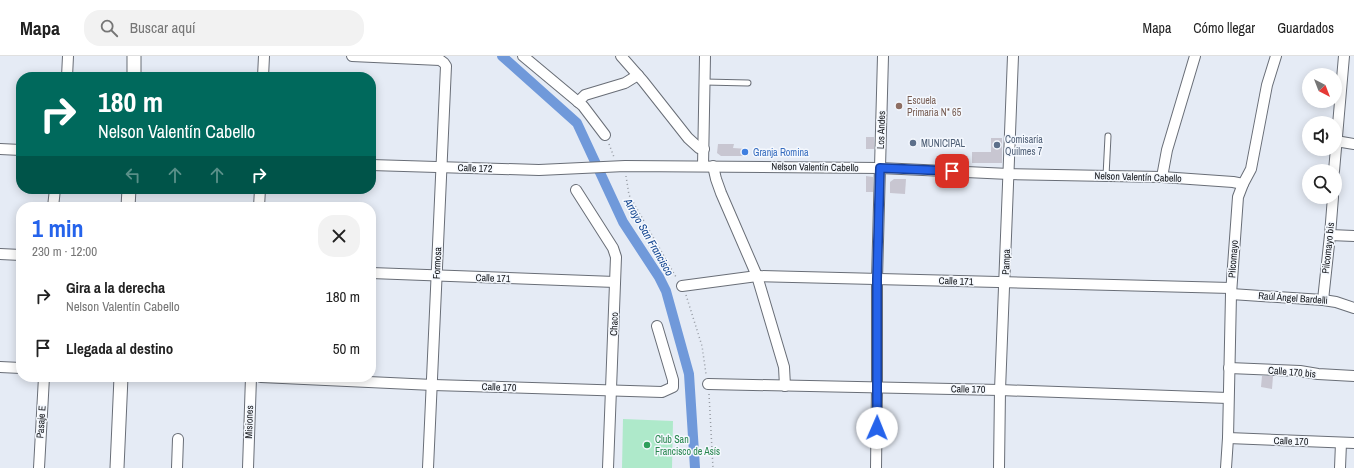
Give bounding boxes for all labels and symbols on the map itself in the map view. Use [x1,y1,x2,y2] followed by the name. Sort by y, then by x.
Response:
[1302,68,1342,108] north arrow
[907,94,962,119] place label: Escuela Primaria N* 65
[894,101,904,111] marker: Escuela Primaria N* 65
[874,111,888,149] street label: Los Andes
[1005,133,1043,158] place label: Comisaría Quilmes 7
[921,137,965,150] place label: MUNICIPAL
[908,138,918,148] marker: MUNICIPAL
[992,140,1002,150] marker: Comisaría Quilmes 7
[753,146,809,159] place label: Granja Romina
[740,147,750,157] marker: Granja Romina
[935,154,969,188] pin
[771,160,859,174] street label: Nelson Valentín Cabello
[457,161,493,175] street label: Calle 172
[1094,169,1182,185] street label: Nelson Valentín Cabello
[621,195,677,278] water label: Arroyo San Francisco
[1319,222,1337,274] street label: Pilcomayo bis
[1225,239,1241,279] street label: Pilcomayo
[430,246,444,279] street label: Formosa
[999,248,1013,275] street label: Pampa
[475,271,511,285] street label: Calle 171
[938,274,974,288] street label: Calle 171
[1258,289,1328,307] street label: Raúl Ángel Bardelli
[607,311,621,336] street label: Chaco
[1268,363,1316,381] street label: Calle 170 bis
[481,380,517,394] street label: Calle 170
[951,382,986,396] street label: Calle 170
[33,405,49,439] street label: Pasaje E
[242,405,256,439] street label: Misiones
[856,407,898,449] position arrow
[655,433,720,458] place label: Club San Francisco de Asís
[1273,434,1309,448] street label: Calle 170
[642,440,652,450] marker: Club San Francisco de Asís

